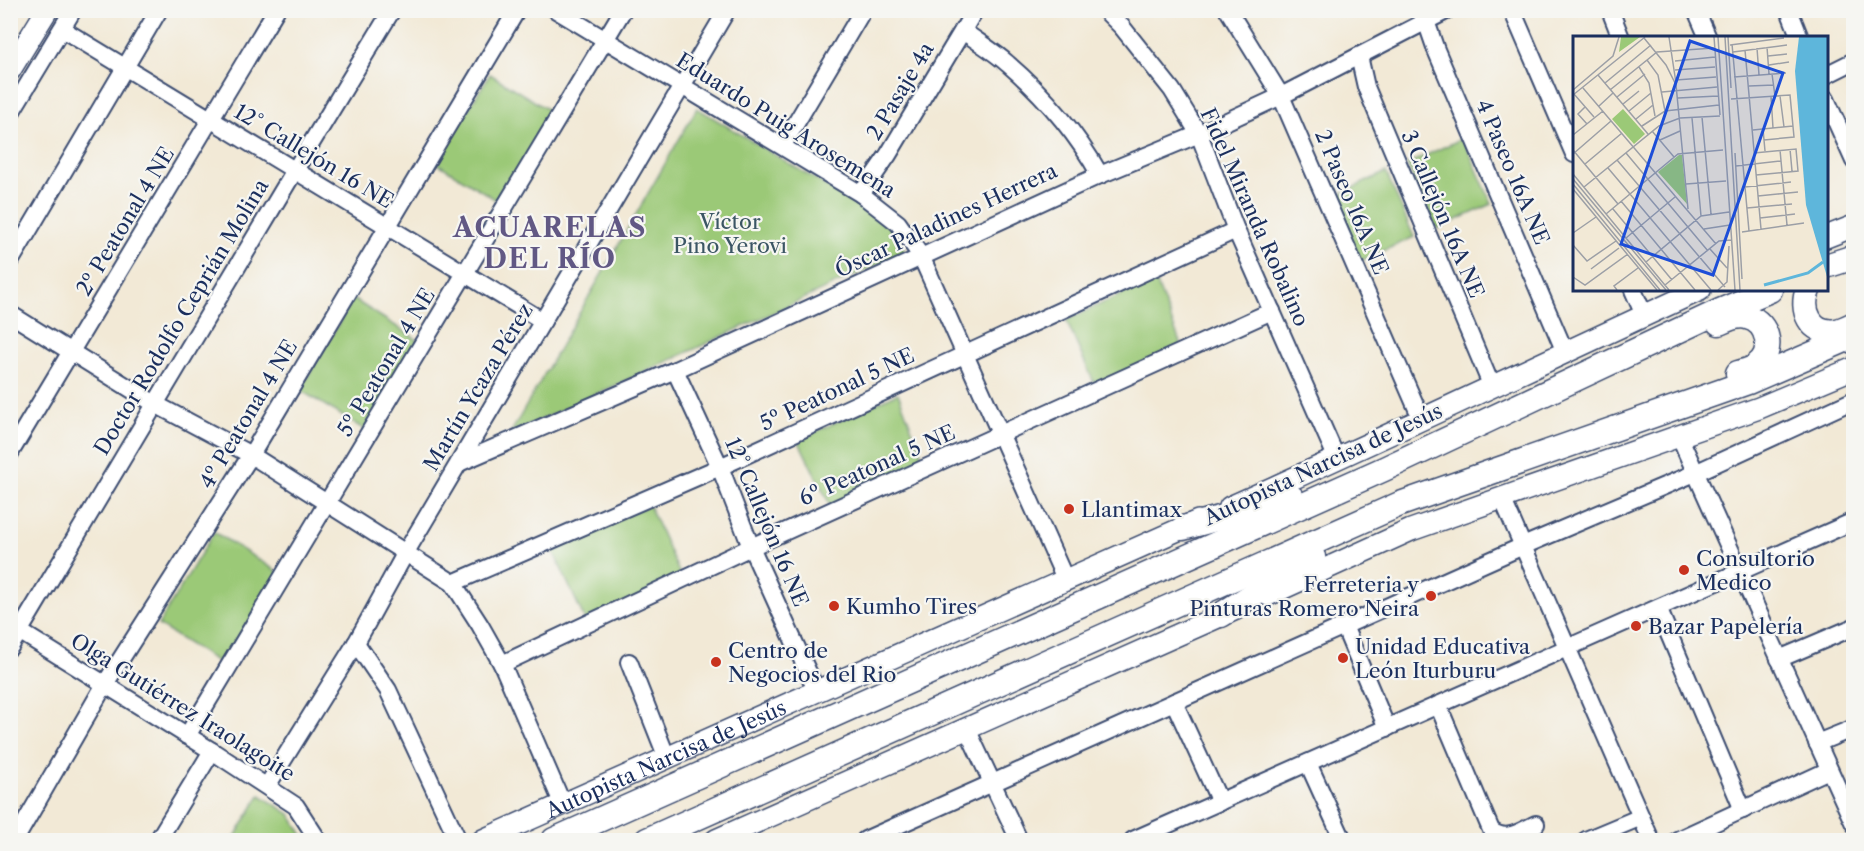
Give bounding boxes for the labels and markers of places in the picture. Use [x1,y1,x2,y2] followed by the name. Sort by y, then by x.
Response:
[1081,497,1183,522] place label: Llantimax
[1062,502,1076,516] marker: Llantimax
[1696,546,1815,595] place label: Consultorio Medico
[1677,563,1691,577] marker: Consultorio Medico
[1189,572,1420,621] place label: Ferreteria y Pinturas Romero Neira
[1424,589,1438,603] marker: Ferreteria y Pinturas Romero Neira
[846,594,977,619] place label: Kumho Tires
[827,599,841,613] marker: Kumho Tires
[1648,614,1804,639] place label: Bazar Papelería
[1629,619,1643,633] marker: Bazar Papelería
[1355,634,1531,683] place label: Unidad Educativa León Iturburu
[728,638,896,687] place label: Centro de Negocios del Rio
[1336,651,1350,665] marker: Unidad Educativa León Iturburu
[709,655,723,669] marker: Centro de Negocios del Rio

